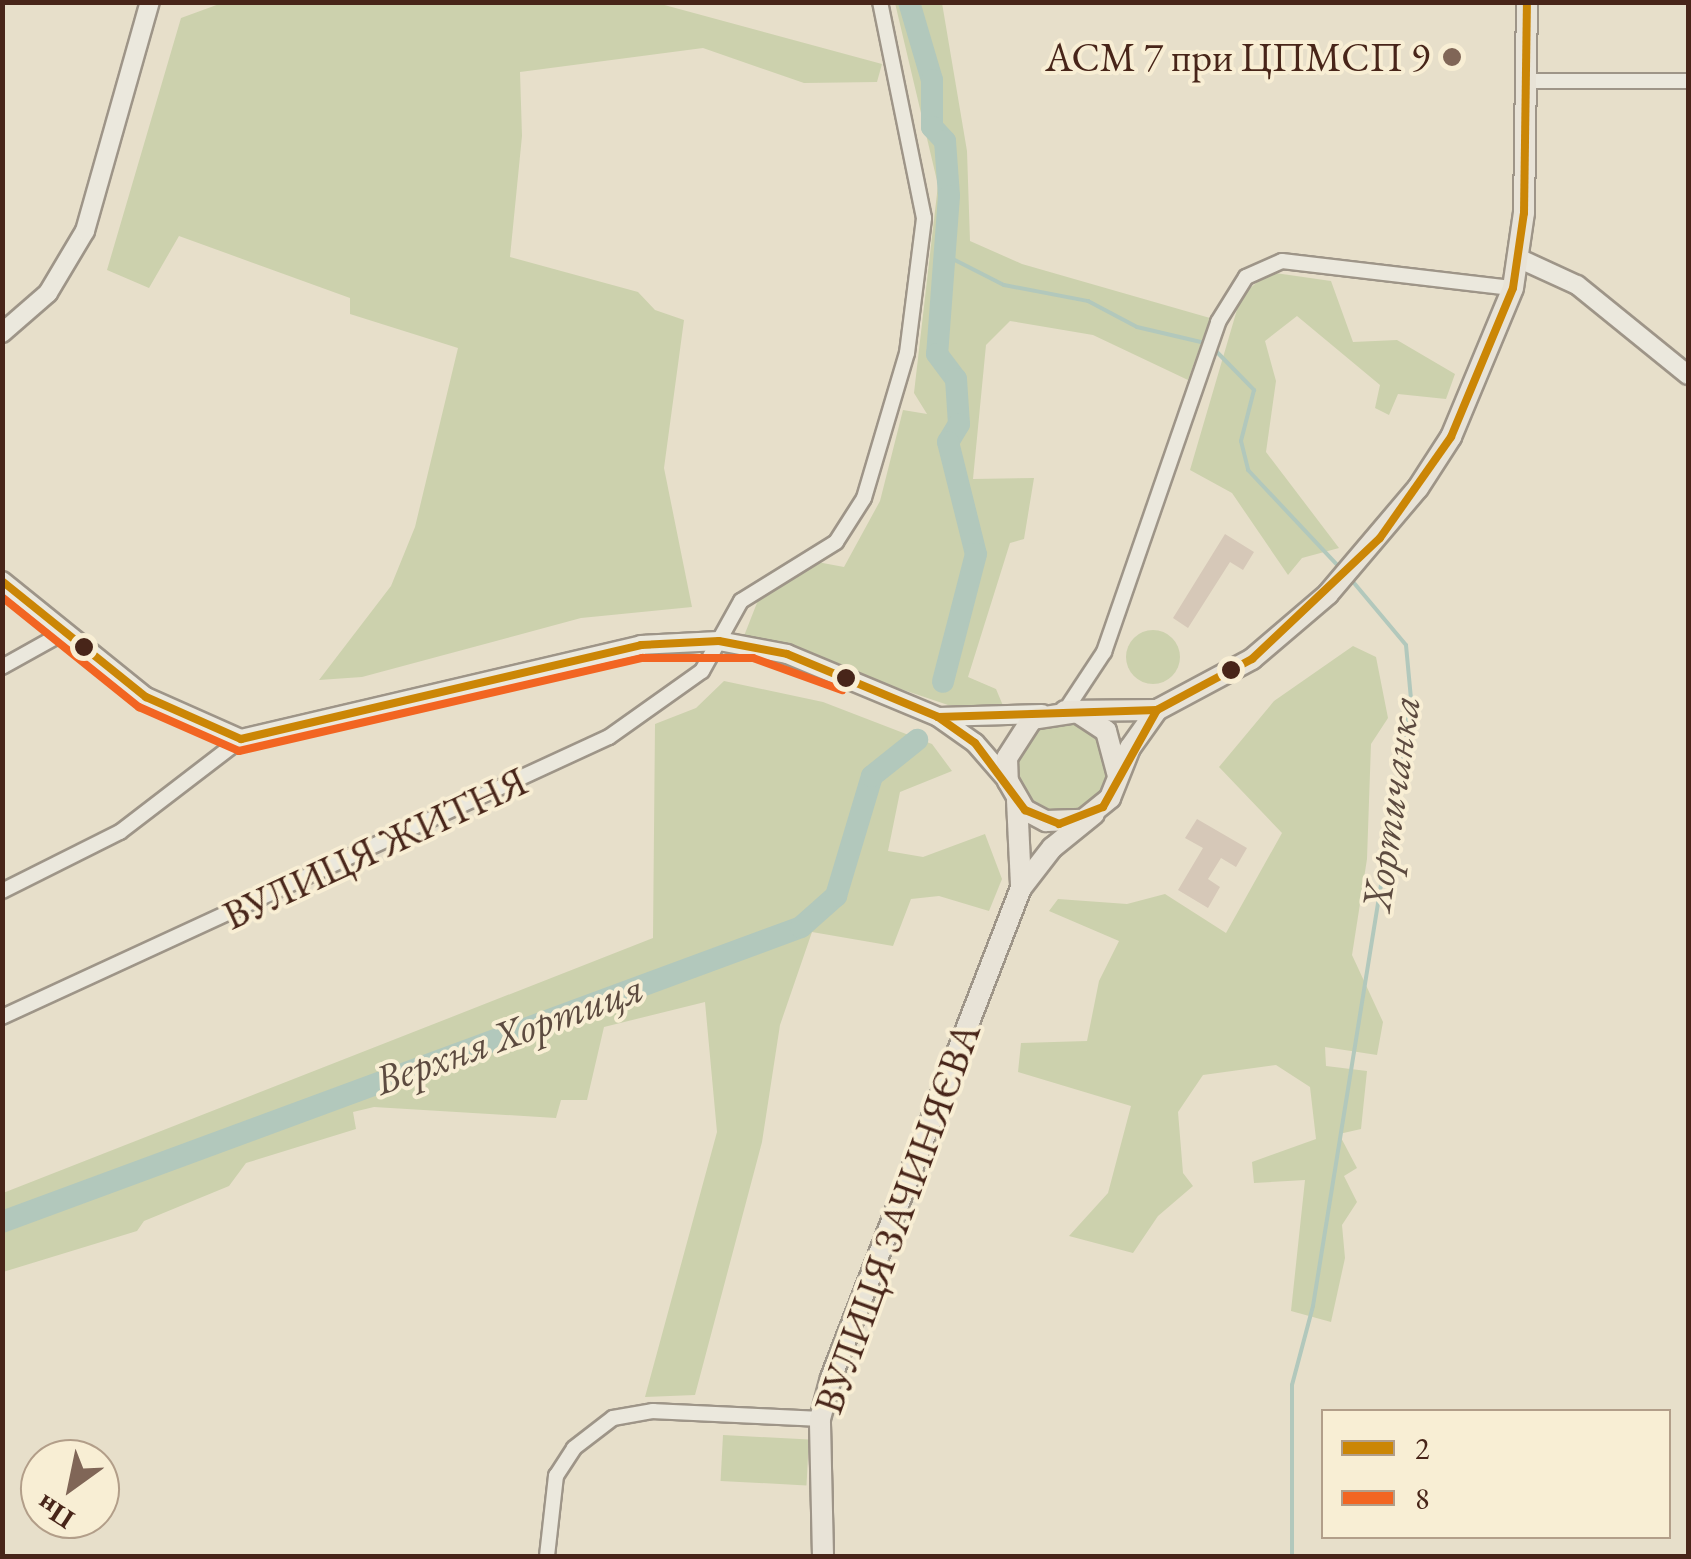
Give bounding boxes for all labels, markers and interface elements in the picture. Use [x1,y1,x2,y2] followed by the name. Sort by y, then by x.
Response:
[1045,33,1430,81] place label: АСМ 7 при ЦПМСП 9
[1439,44,1465,70] marker: АСМ 7 при ЦПМСП 9
[74,637,94,657] unlabelled marker
[1221,660,1241,680] unlabelled marker
[836,668,856,688] unlabelled marker
[1351,692,1431,914] water label: Хортичанка
[216,757,534,939] street label: ВУЛИЦЯ ЖИТНЯ
[368,962,650,1106] water label: Верхня Хортиця
[804,1016,990,1420] street label: ВУЛИЦЯ ЗАЧИНЯЄВА
[1321,1409,1671,1539] legend
[1415,1429,1429,1468] text: 2
[20,1439,120,1539] north arrow
[1415,1479,1429,1518] text: 8
[29,1487,81,1538] text: Пн

